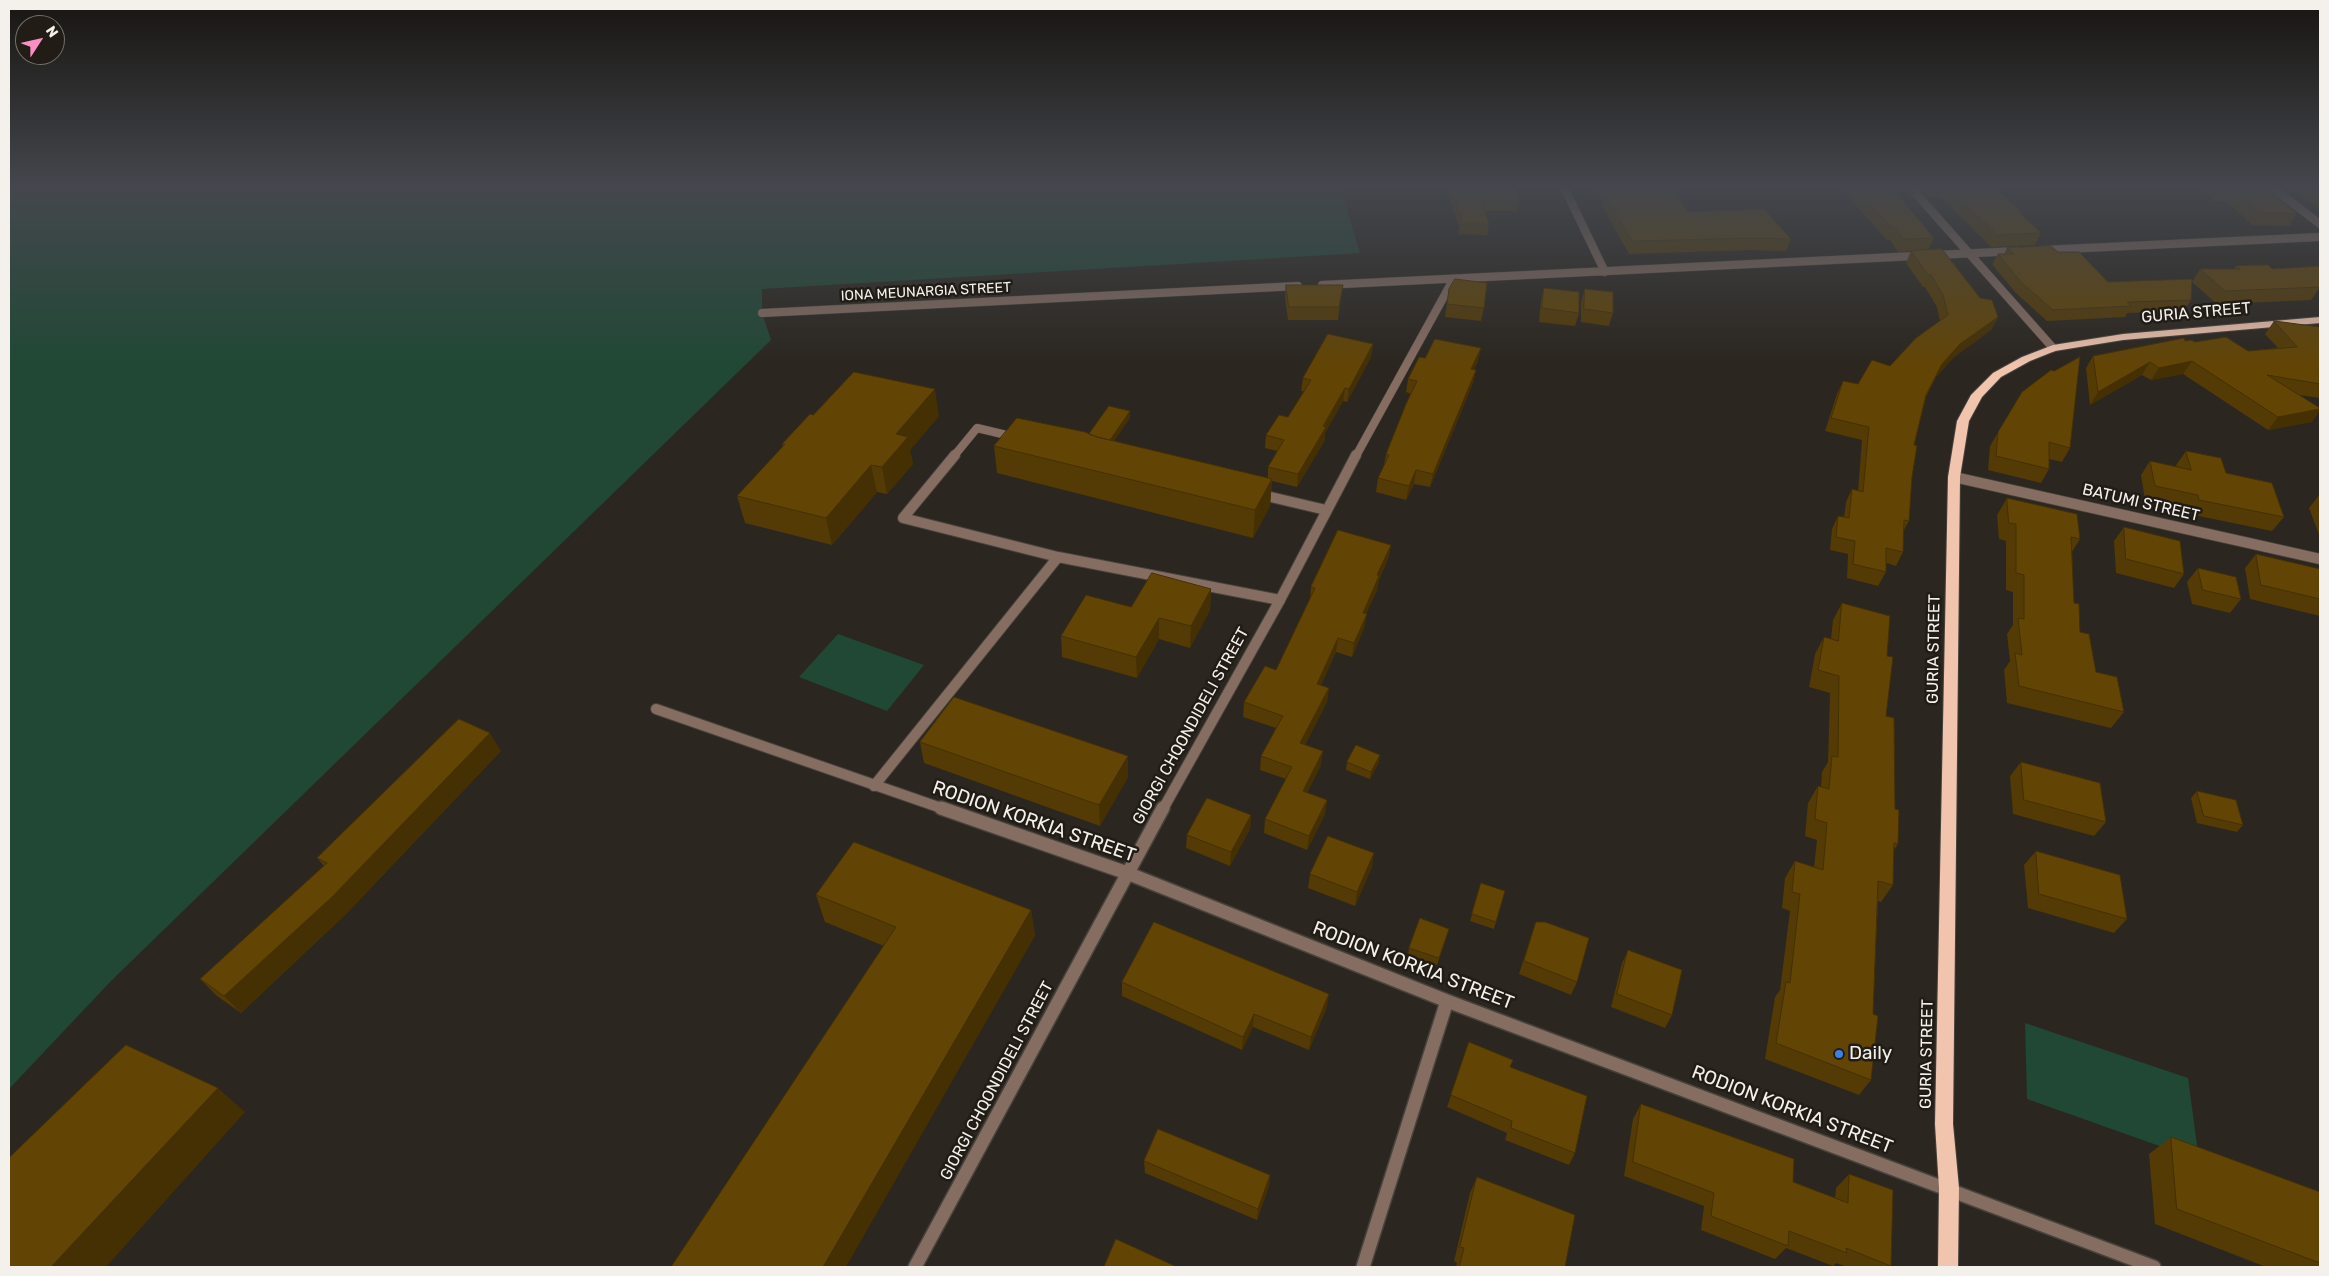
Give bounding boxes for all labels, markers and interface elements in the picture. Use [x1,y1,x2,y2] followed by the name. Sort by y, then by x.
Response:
[15,15,65,65] north arrow
[42,23,62,41] text: N
[840,279,1012,305] street label: IONA MEUNARGIA STREET
[2140,299,2252,327] street label: GURIA STREET
[2080,480,2202,526] street label: BATUMI STREET
[1923,594,1945,704] street label: GURIA STREET
[1129,624,1253,828] street label: GIORGI CHQONDIDELI STREET
[929,776,1139,868] street label: RODION KORKIA STREET
[1309,917,1517,1015] street label: RODION KORKIA STREET
[936,978,1058,1184] street label: GIORGI CHQONDIDELI STREET
[1916,999,1938,1109] street label: GURIA STREET
[1849,1043,1892,1065] place label: Daily
[1833,1048,1845,1060] marker: Daily
[1688,1061,1896,1159] street label: RODION KORKIA STREET

